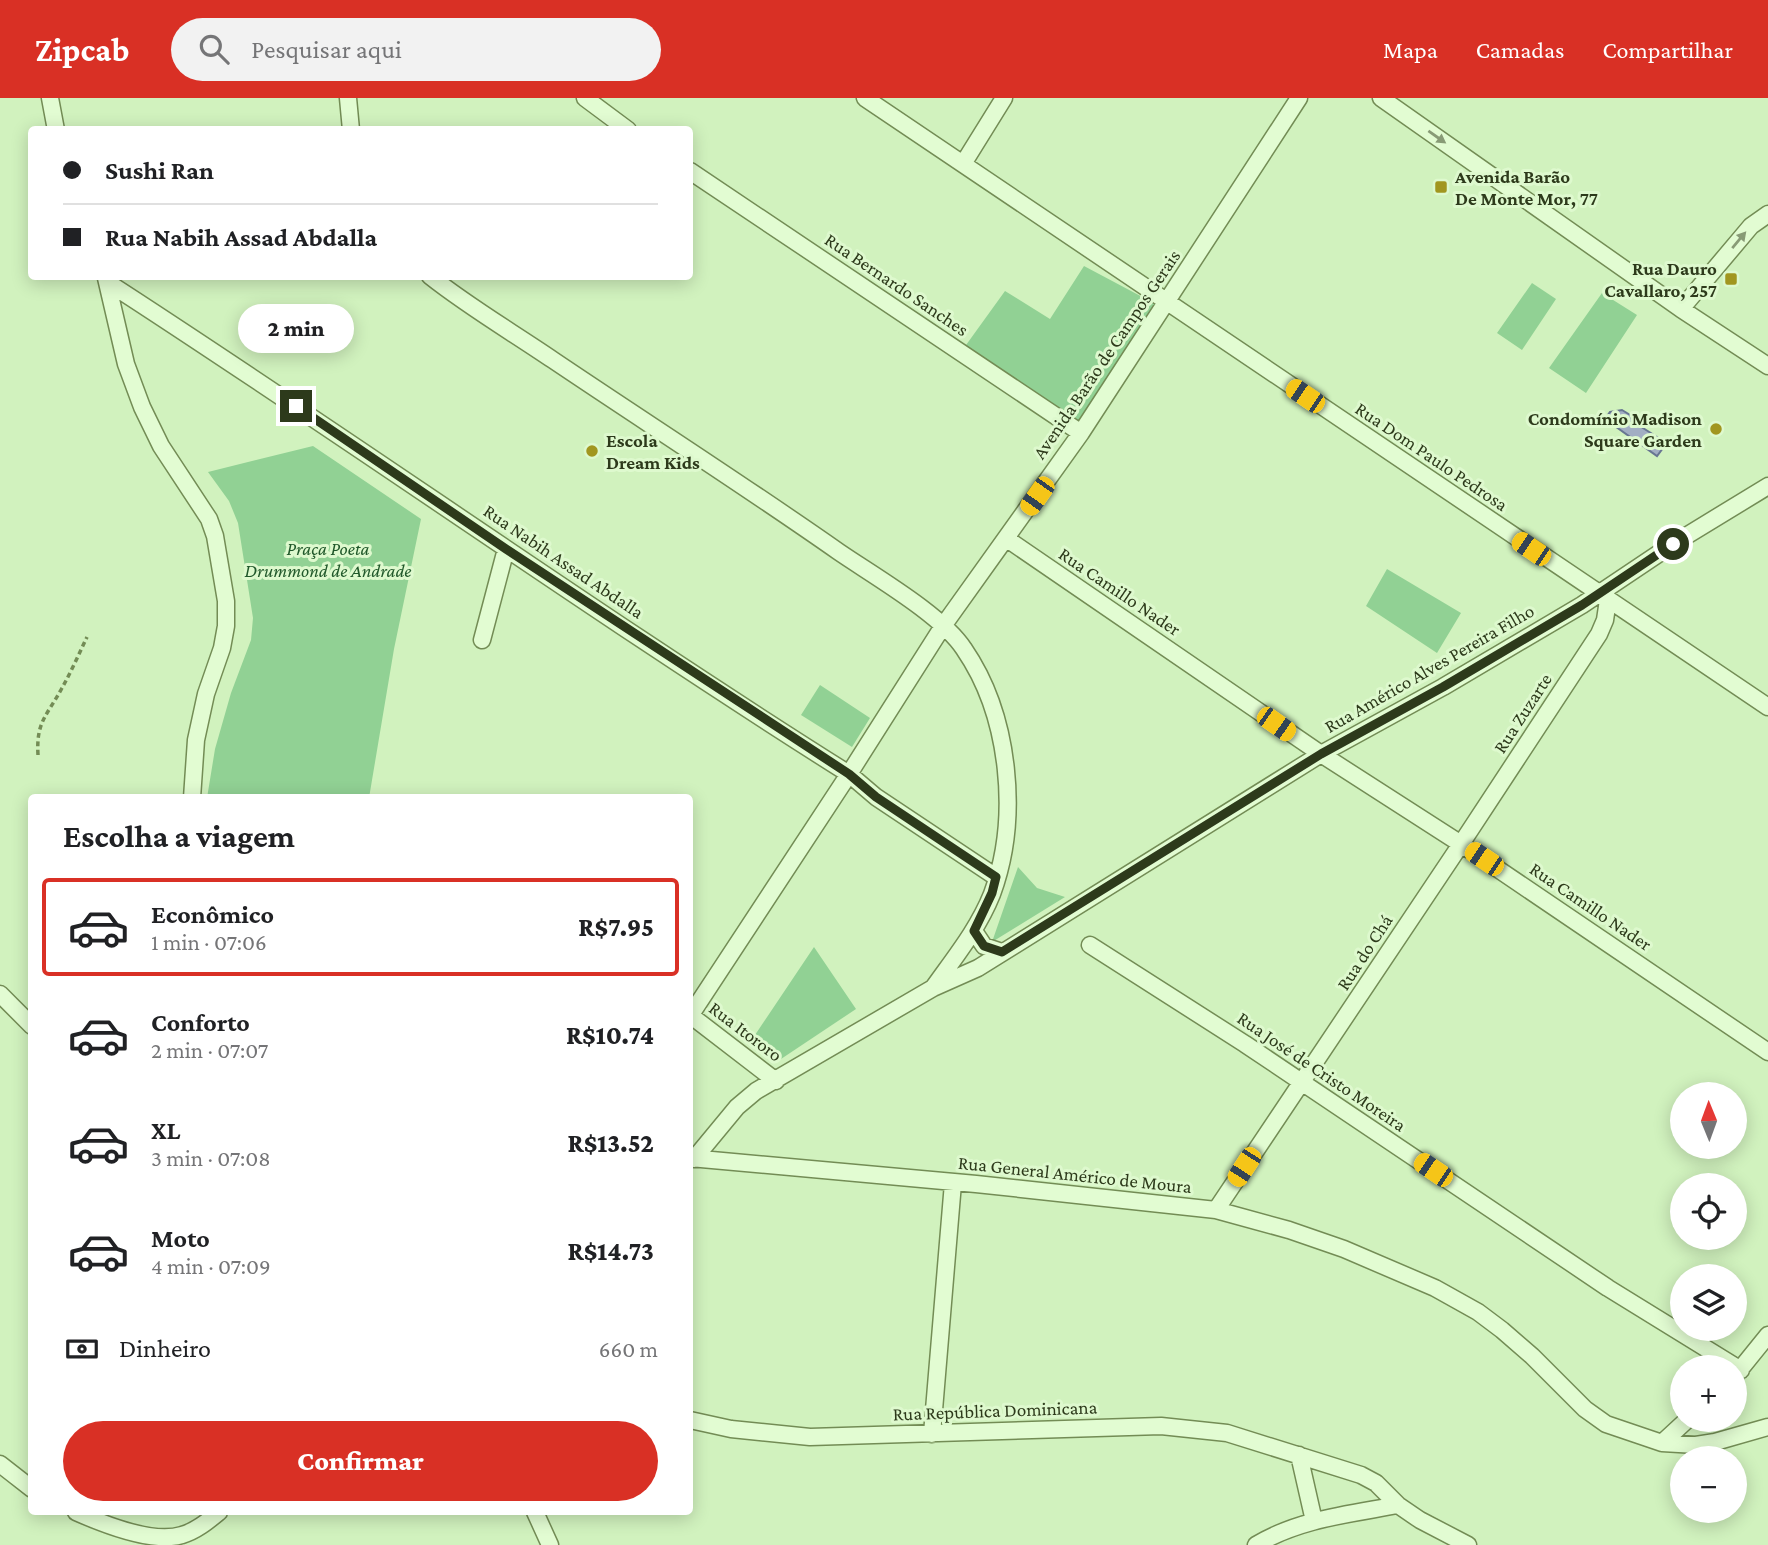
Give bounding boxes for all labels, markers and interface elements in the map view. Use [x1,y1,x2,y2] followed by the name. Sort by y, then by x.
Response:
[171,18,661,81] search box
[195,30,233,68] icon: search
[35,31,129,68] text: Zipcab
[251,35,402,64] text: Pesquisar aqui
[1383,36,1438,63] text: Mapa
[1476,36,1564,63] text: Camadas
[1602,36,1733,63] text: Compartilhar
[1428,130,1446,144] one-way arrow
[105,156,214,185] text: Sushi Ran
[1454,166,1598,209] place label: Avenida Barão De Monte Mor, 77
[1433,179,1449,195] marker: Avenida Barão De Monte Mor, 77
[105,223,377,252] text: Rua Nabih Assad Abdalla
[821,229,972,340] street label: Rua Bernardo Sanches
[1731,232,1746,249] one-way arrow
[1028,246,1184,463] street label: Avenida Barão de Campos Gerais
[1604,258,1717,301] place label: Rua Dauro Cavallaro, 257
[1723,271,1739,287] marker: Rua Dauro Cavallaro, 257
[238,304,354,354] callout: 2 min
[268,315,324,341] text: 2 min
[1282,376,1329,416] car
[280,390,312,422] route end
[1352,398,1512,515] street label: Rua Dom Paulo Pedrosa
[1528,408,1702,451] place label: Condomínio Madison Square Garden
[1708,421,1724,437] marker: Condomínio Madison Square Garden
[606,430,700,473] place label: Escola Dream Kids
[584,443,600,459] marker: Escola Dream Kids
[1017,473,1058,519] car
[480,500,648,623] street label: Rua Nabih Assad Abdalla
[1657,528,1689,560] route start
[1508,529,1555,569] car
[244,538,412,581] park label: Praça Poeta Drummond de Andrade
[1055,543,1185,640] street label: Rua Camillo Nader
[1321,600,1538,737] street label: Rua Américo Alves Pereira Filho
[1489,670,1556,757] street label: Rua Zuzarte
[1253,703,1300,745] car
[63,818,295,854] text: Escolha a viagem
[1461,839,1508,879] car
[1526,858,1656,955] street label: Rua Camillo Nader
[67,896,130,959] icon: car
[151,900,274,929] text: Econômico
[1332,910,1397,994] street label: Rua do Chá
[578,913,654,942] text: R$7.95
[151,929,267,955] text: 1 min · 07:06
[705,997,786,1066] street label: Rua Itororo
[67,1004,130,1067] icon: car
[1234,1007,1410,1136] street label: Rua José de Cristo Moreira
[151,1008,250,1037] text: Conforto
[566,1021,654,1050] text: R$10.74
[151,1037,268,1063] text: 2 min · 07:07
[1670,1082,1746,1158] north arrow
[1670,1082,1747,1523] map controls
[67,1112,130,1175] icon: car
[151,1116,180,1145] text: XL
[567,1129,654,1158] text: R$13.52
[1224,1144,1265,1190] car
[151,1145,271,1171] text: 3 min · 07:08
[1410,1150,1457,1190] car
[957,1152,1193,1197] street label: Rua General Américo de Moura
[1670,1173,1747,1250] button: locate
[67,1220,130,1283] icon: car
[151,1224,210,1253] text: Moto
[567,1237,654,1266] text: R$14.73
[151,1253,271,1279] text: 4 min · 07:09
[1670,1264,1747,1341] button: layers
[63,1330,101,1368] icon: cash
[119,1334,211,1363] text: Dinheiro
[599,1336,658,1362] text: 660 m
[1670,1355,1747,1432] button: +
[892,1396,1098,1425] street label: Rua República Dominicana
[63,1421,658,1501] button: Confirmar
[1670,1446,1747,1523] button: −

